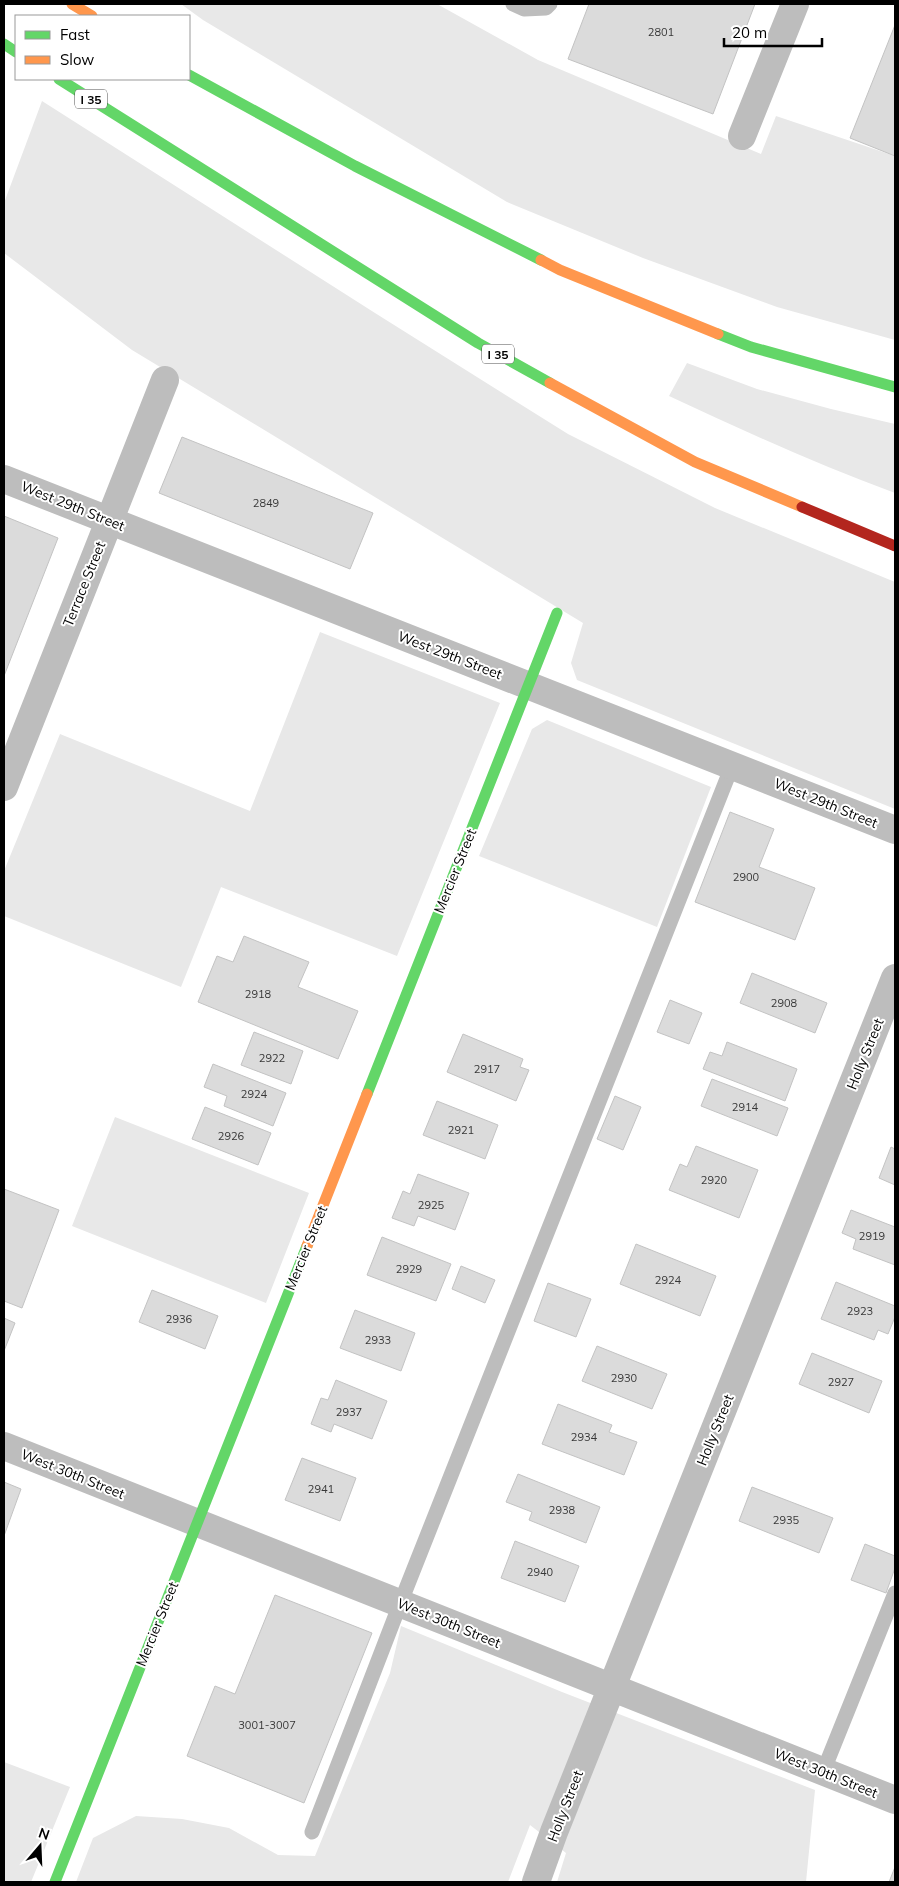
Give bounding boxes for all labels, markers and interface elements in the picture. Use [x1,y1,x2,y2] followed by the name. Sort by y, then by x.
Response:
[15,15,190,80] legend
[724,15,822,47] scale bar
[732,23,767,42] text: 20 m
[60,25,90,44] text: Fast
[648,25,674,39] house number: 2801
[60,50,94,69] text: Slow
[75,90,107,108] road number: I 35
[482,344,514,364] road number: I 35
[19,477,127,535] street label: West 29th Street
[253,496,279,510] house number: 2849
[59,539,109,629] street label: Terrace Street
[395,627,505,683] street label: West 29th Street
[772,774,880,832] street label: West 29th Street
[430,826,480,916] street label: Mercier Street
[733,870,760,884] house number: 2900
[245,987,272,1001] house number: 2918
[771,996,798,1010] house number: 2908
[843,1016,887,1092] street label: Holly Street
[259,1051,286,1065] house number: 2922
[474,1062,500,1076] house number: 2917
[241,1087,268,1101] house number: 2924
[732,1100,759,1114] house number: 2914
[448,1123,474,1137] house number: 2921
[218,1129,245,1143] house number: 2926
[701,1173,728,1187] house number: 2920
[418,1198,445,1212] house number: 2925
[281,1203,331,1293] street label: Mercier Street
[859,1229,885,1243] house number: 2919
[396,1262,422,1276] house number: 2929
[655,1273,682,1287] house number: 2924
[847,1304,873,1318] house number: 2923
[166,1312,193,1326] house number: 2936
[365,1333,391,1347] house number: 2933
[611,1371,638,1385] house number: 2930
[828,1375,854,1389] house number: 2927
[693,1392,737,1468] street label: Holly Street
[336,1405,362,1419] house number: 2937
[571,1430,598,1444] house number: 2934
[19,1445,127,1503] street label: West 30th Street
[308,1482,334,1496] house number: 2941
[549,1503,576,1517] house number: 2938
[773,1513,800,1527] house number: 2935
[527,1565,554,1579] house number: 2940
[132,1579,182,1669] street label: Mercier Street
[395,1594,503,1652] street label: West 30th Street
[238,1718,296,1732] house number: 3001-3007
[772,1744,880,1802] street label: West 30th Street
[543,1768,587,1844] street label: Holly Street
[15,1821,65,1871] north arrow
[36,1823,52,1844] text: N

